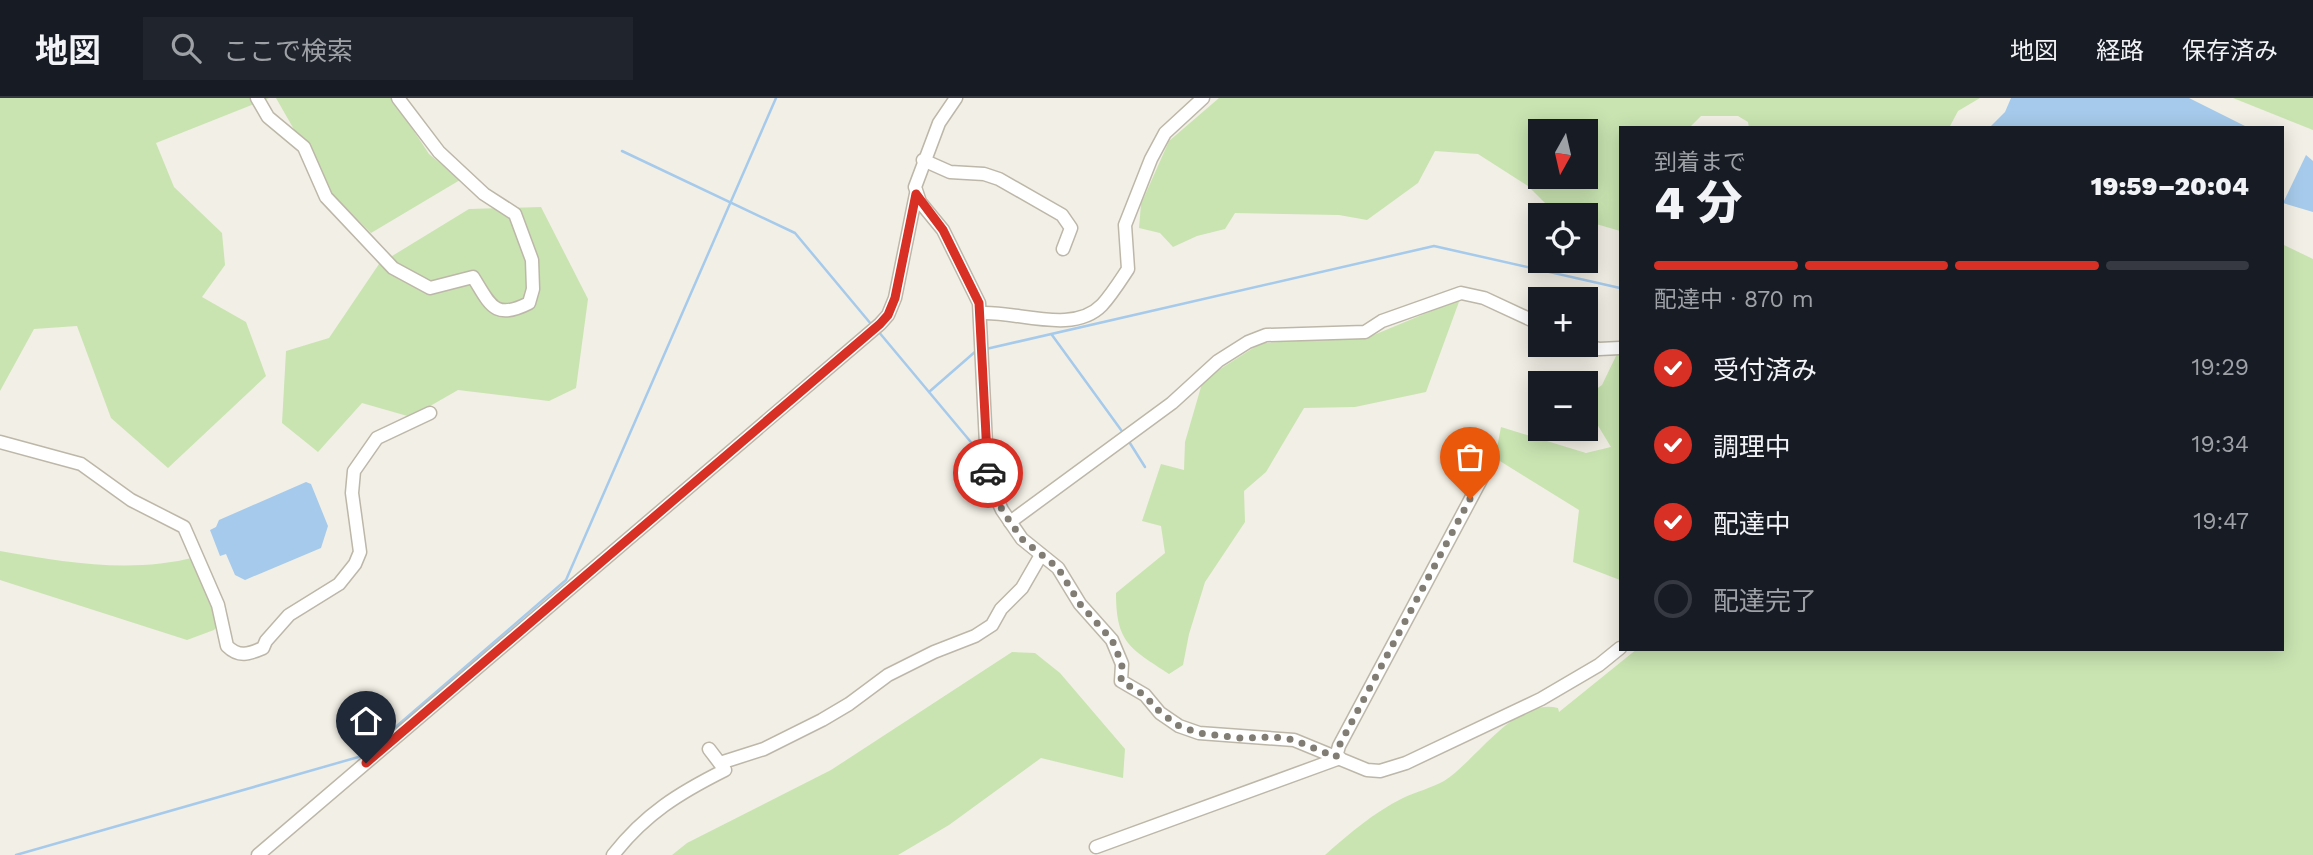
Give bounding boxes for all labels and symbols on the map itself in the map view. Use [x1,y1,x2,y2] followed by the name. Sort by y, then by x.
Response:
[1528,119,1598,189] north arrow
[1440,427,1500,499] pin
[953,438,1023,508] courier
[336,691,396,763] pin

